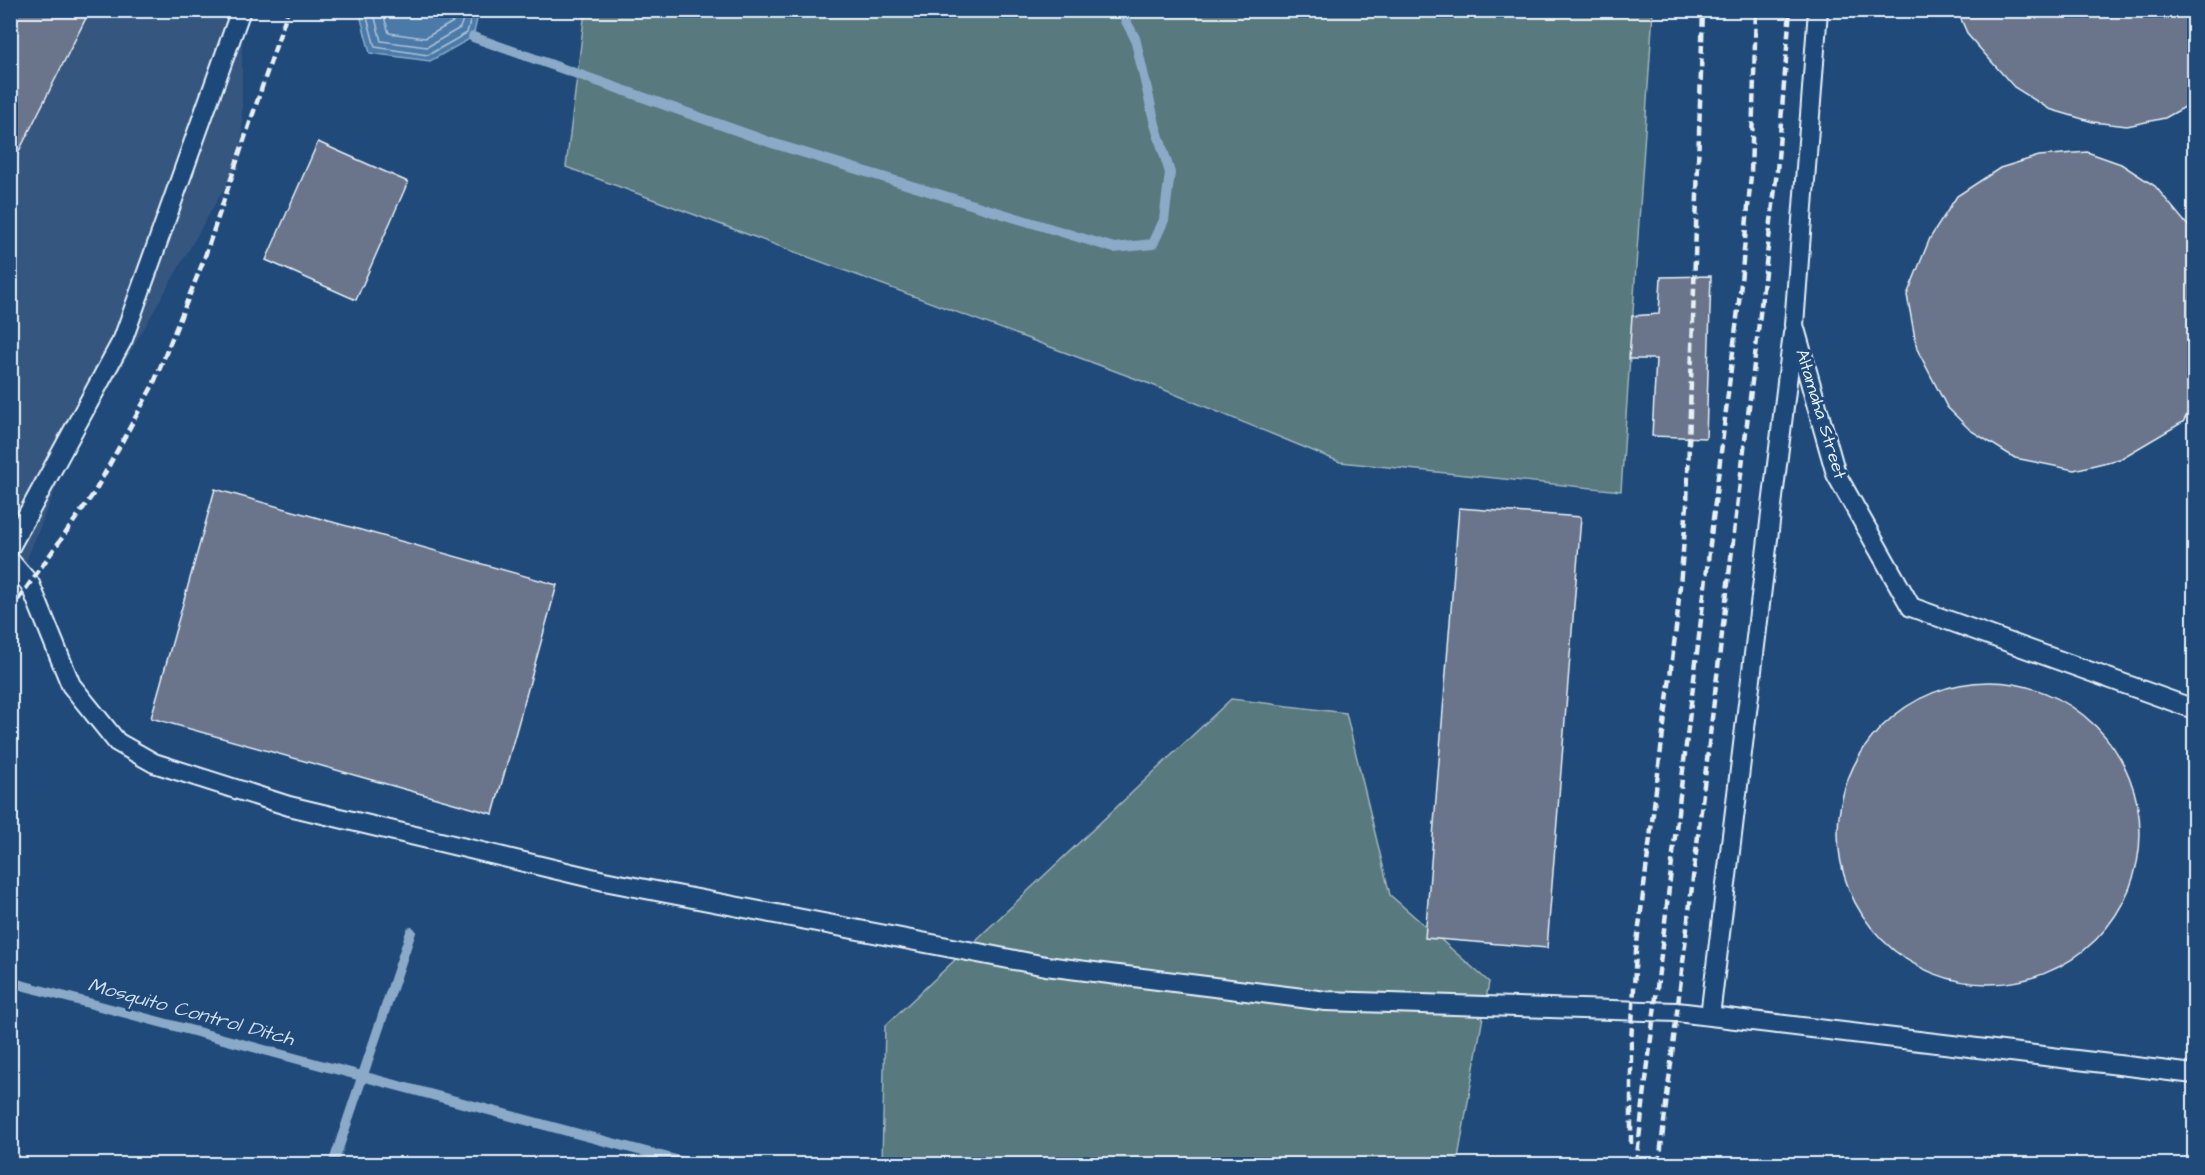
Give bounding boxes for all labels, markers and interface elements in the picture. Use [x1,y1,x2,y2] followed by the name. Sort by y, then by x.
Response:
[1789,346,1853,483] street label: Altamaha Street
[85,971,298,1053] water label: Mosquito Control Ditch

